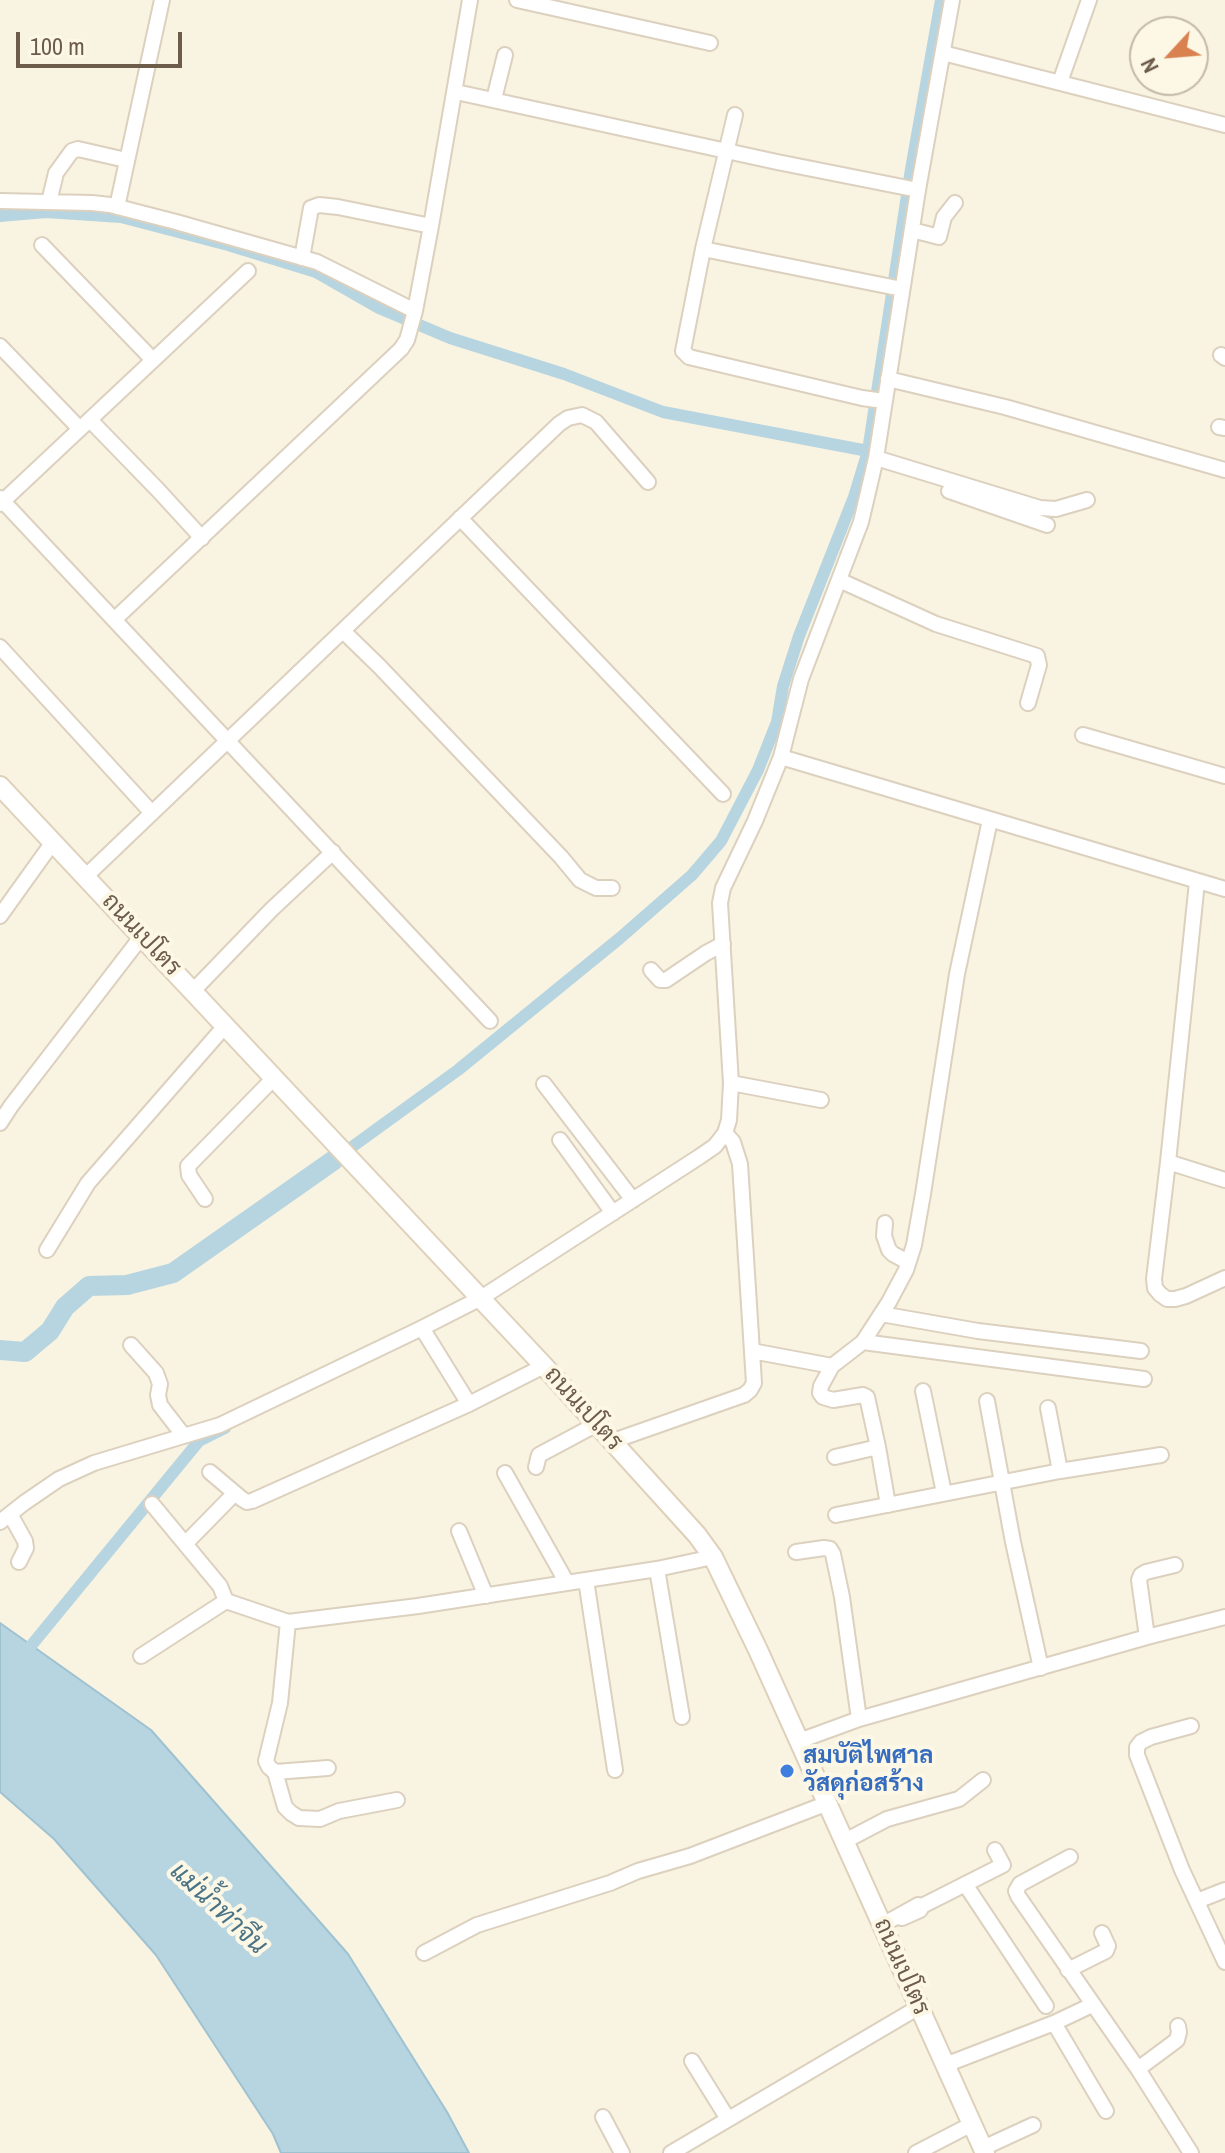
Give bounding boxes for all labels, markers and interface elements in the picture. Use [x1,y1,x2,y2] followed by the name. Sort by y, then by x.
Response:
[20,16,186,66] scale bar
[1129,16,1209,96] north arrow
[30,30,85,62] text: 100 m
[1133,53,1166,78] text: N
[95,888,187,982] street label: ถนนเปโตร
[538,1361,628,1457] street label: ถนนเปโตร
[803,1743,933,1799] place label: สมบัติไพศาล วัสดุก่อสร้าง
[778,1762,796,1780] marker: สมบัติไพศาล วัสดุก่อสร้าง
[163,1856,273,1962] water label: แม่น้ำท่าจีน
[867,1914,935,2020] street label: ถนนเปโตร

